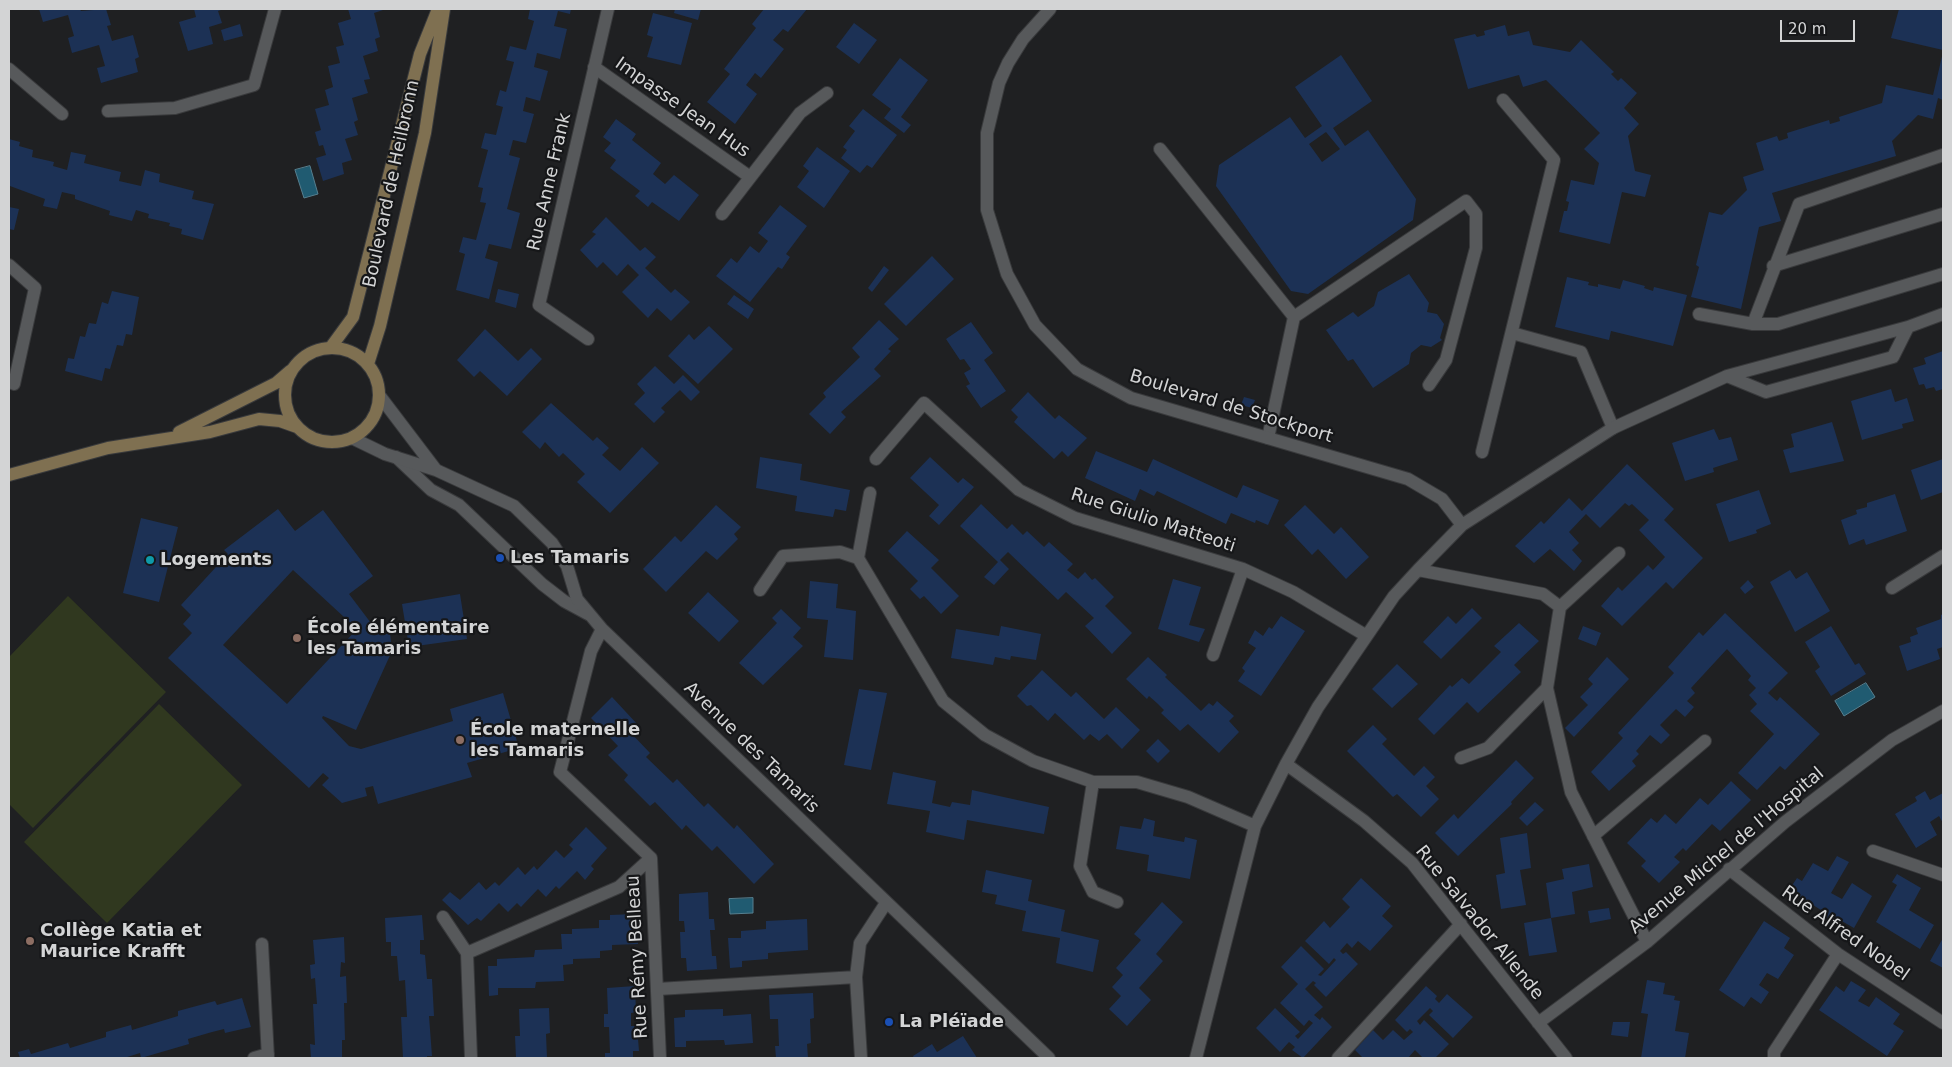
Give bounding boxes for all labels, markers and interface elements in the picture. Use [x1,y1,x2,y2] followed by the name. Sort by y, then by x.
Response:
[1782,10,1857,42] scale bar
[1788,20,1826,38] text: 20 m
[610,53,754,163] street label: Impasse Jean Hus
[359,78,425,290] street label: Boulevard de Heilbronn
[524,111,576,253] street label: Rue Anne Frank
[1127,366,1335,448] street label: Boulevard de Stockport
[1068,484,1238,558] street label: Rue Giulio Matteoti
[510,547,629,569] place label: Les Tamaris
[160,549,272,571] place label: Logements
[494,552,506,564] marker: Les Tamaris
[144,554,156,566] marker: Logements
[307,617,489,660] place label: École élémentaire les Tamaris
[291,632,303,644] marker: École élémentaire les Tamaris
[679,678,823,818] street label: Avenue des Tamaris
[470,719,640,762] place label: École maternelle les Tamaris
[454,734,466,746] marker: École maternelle les Tamaris
[1625,763,1829,939] street label: Avenue Michel de l'Hospital
[1410,842,1548,1004] street label: Rue Salvador Allende
[623,875,653,1039] street label: Rue Rémy Belleau
[1777,882,1913,986] street label: Rue Alfred Nobel
[40,920,202,962] place label: Collège Katia et Maurice Krafft
[24,935,36,947] marker: Collège Katia et Maurice Krafft
[899,1011,1004,1033] place label: La Pléïade
[883,1016,895,1028] marker: La Pléïade

